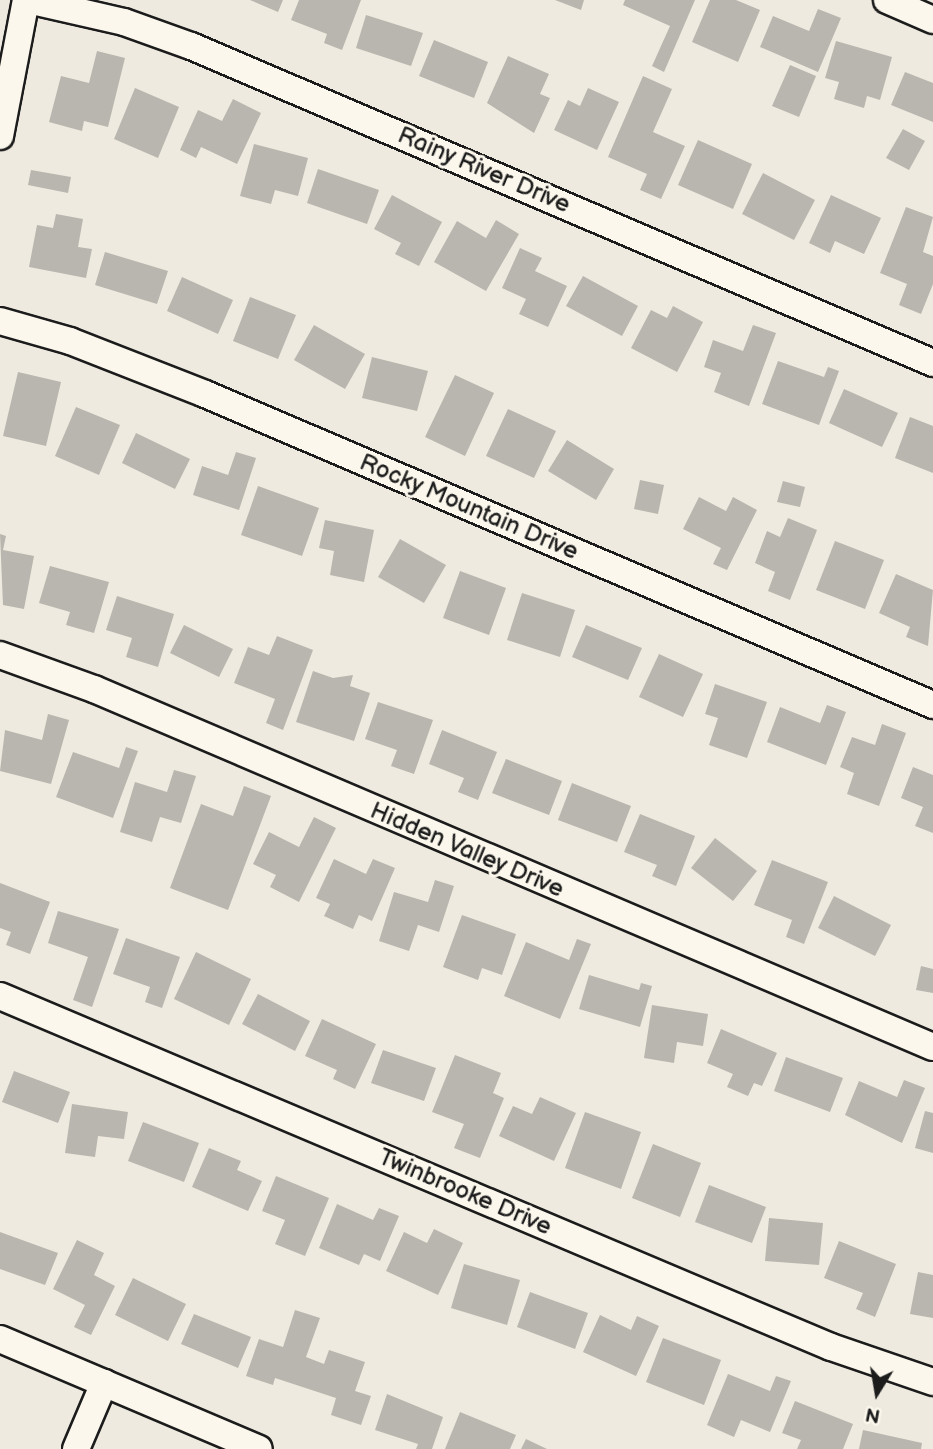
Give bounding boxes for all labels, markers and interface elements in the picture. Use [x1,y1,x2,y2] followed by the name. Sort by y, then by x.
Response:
[393,120,575,220] street label: Rainy River Drive
[355,448,583,566] street label: Rocky Mountain Drive
[365,796,569,904] street label: Hidden Valley Drive
[374,1143,556,1241] street label: Twinbrooke Drive
[842,1358,912,1428] north arrow
[864,1401,882,1427] text: N

